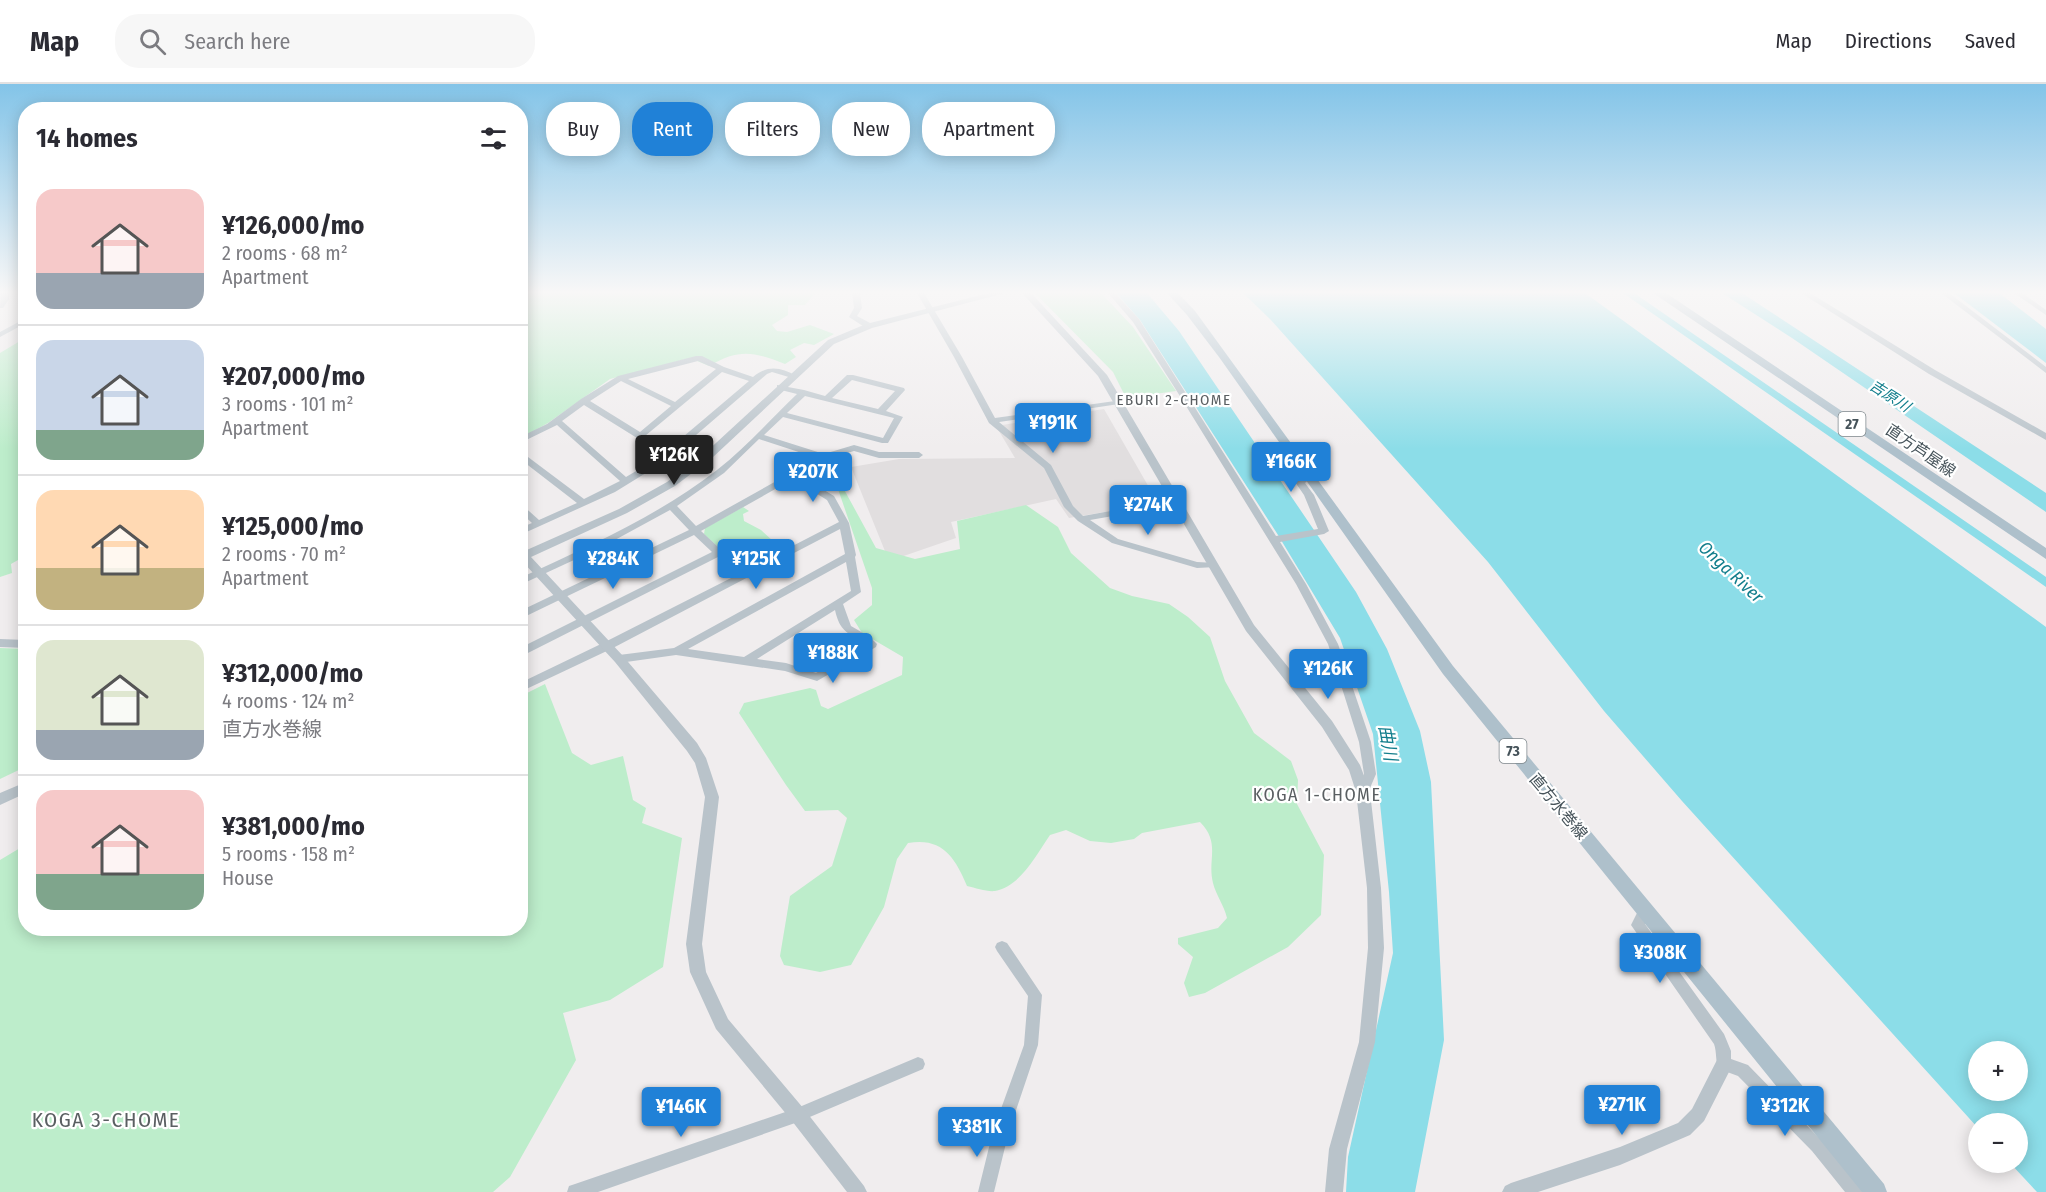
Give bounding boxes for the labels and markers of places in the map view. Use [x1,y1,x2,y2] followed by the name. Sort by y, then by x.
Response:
[1011,403,1095,454] pin: ¥191K
[632,435,716,486] pin: ¥126K
[1249,442,1333,493] pin: ¥166K
[771,452,855,503] pin: ¥207K
[1106,485,1190,536] pin: ¥274K
[571,539,655,590] pin: ¥284K
[714,539,798,590] pin: ¥125K
[791,633,875,684] pin: ¥188K
[1286,649,1370,700] pin: ¥126K
[1618,933,1702,984] pin: ¥308K
[1580,1085,1664,1136] pin: ¥271K
[1743,1086,1827,1137] pin: ¥312K
[639,1087,723,1138] pin: ¥146K
[935,1107,1019,1158] pin: ¥381K

